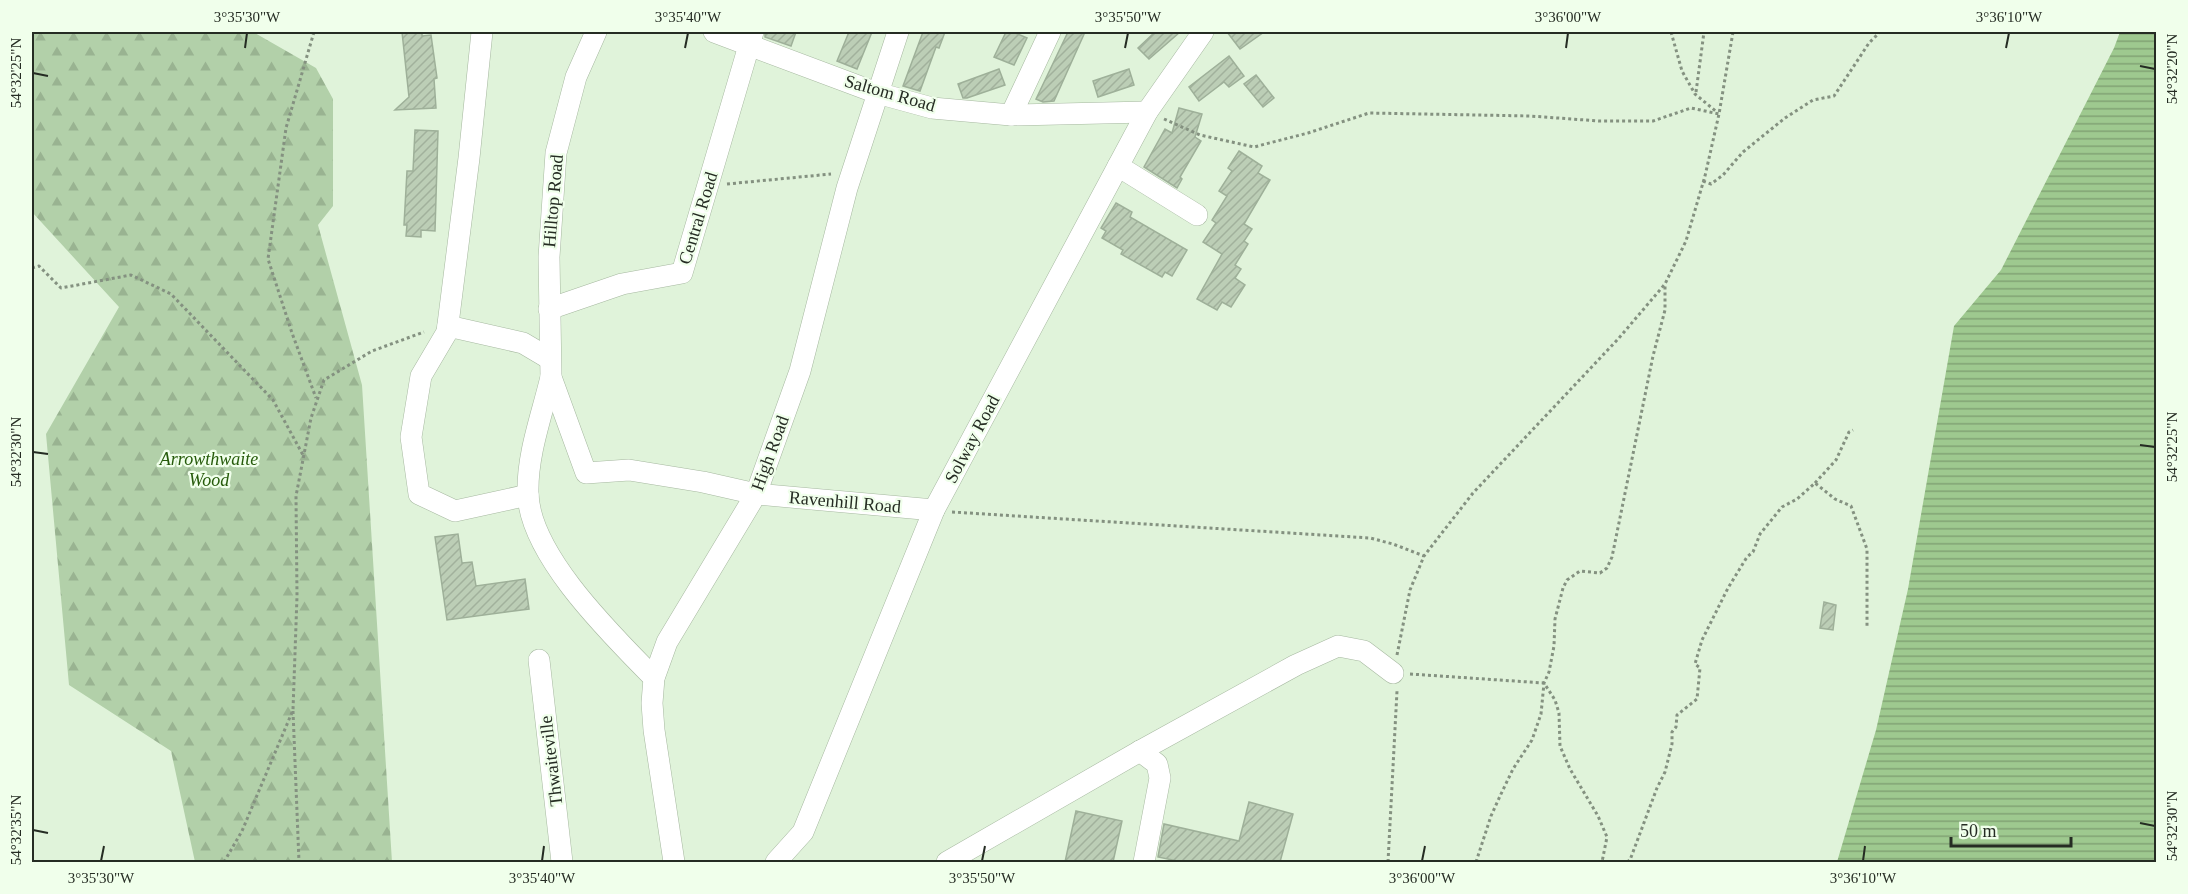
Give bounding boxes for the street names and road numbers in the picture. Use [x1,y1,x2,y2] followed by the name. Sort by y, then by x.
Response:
[842,71,938,115] street label: Saltom Road
[539,154,567,248] street label: Hilltop Road
[674,169,722,267] street label: Central Road
[941,392,1003,486] street label: Solway Road
[747,413,793,493] street label: High Road
[788,487,902,517] street label: Ravenhill Road
[536,715,566,807] street label: Thwaiteville

